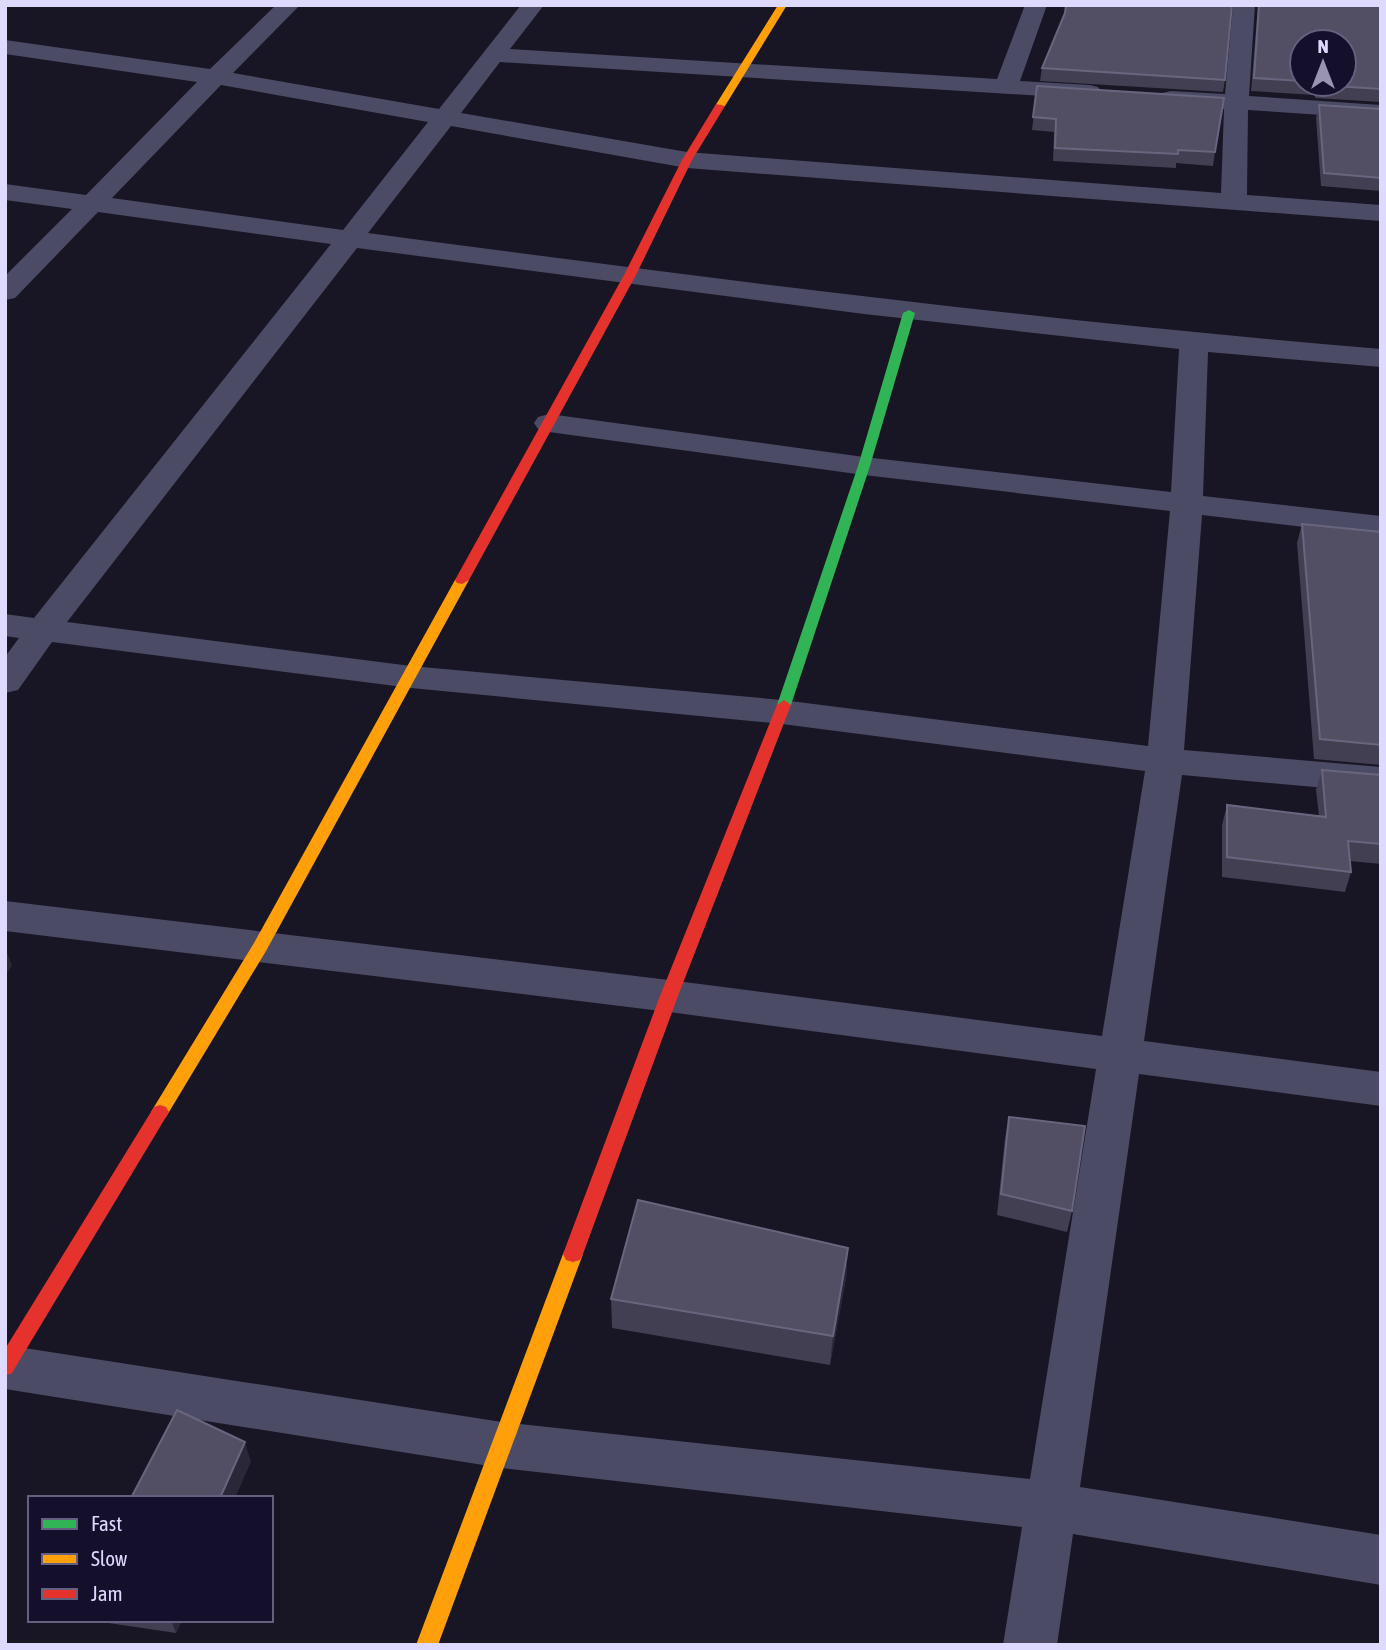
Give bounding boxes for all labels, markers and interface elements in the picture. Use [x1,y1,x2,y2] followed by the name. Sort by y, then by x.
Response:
[1288,28,1358,98] north arrow
[1317,35,1329,57] text: N
[28,1496,273,1622] legend
[91,1511,122,1535] text: Fast
[91,1546,128,1570] text: Slow
[91,1581,123,1605] text: Jam

